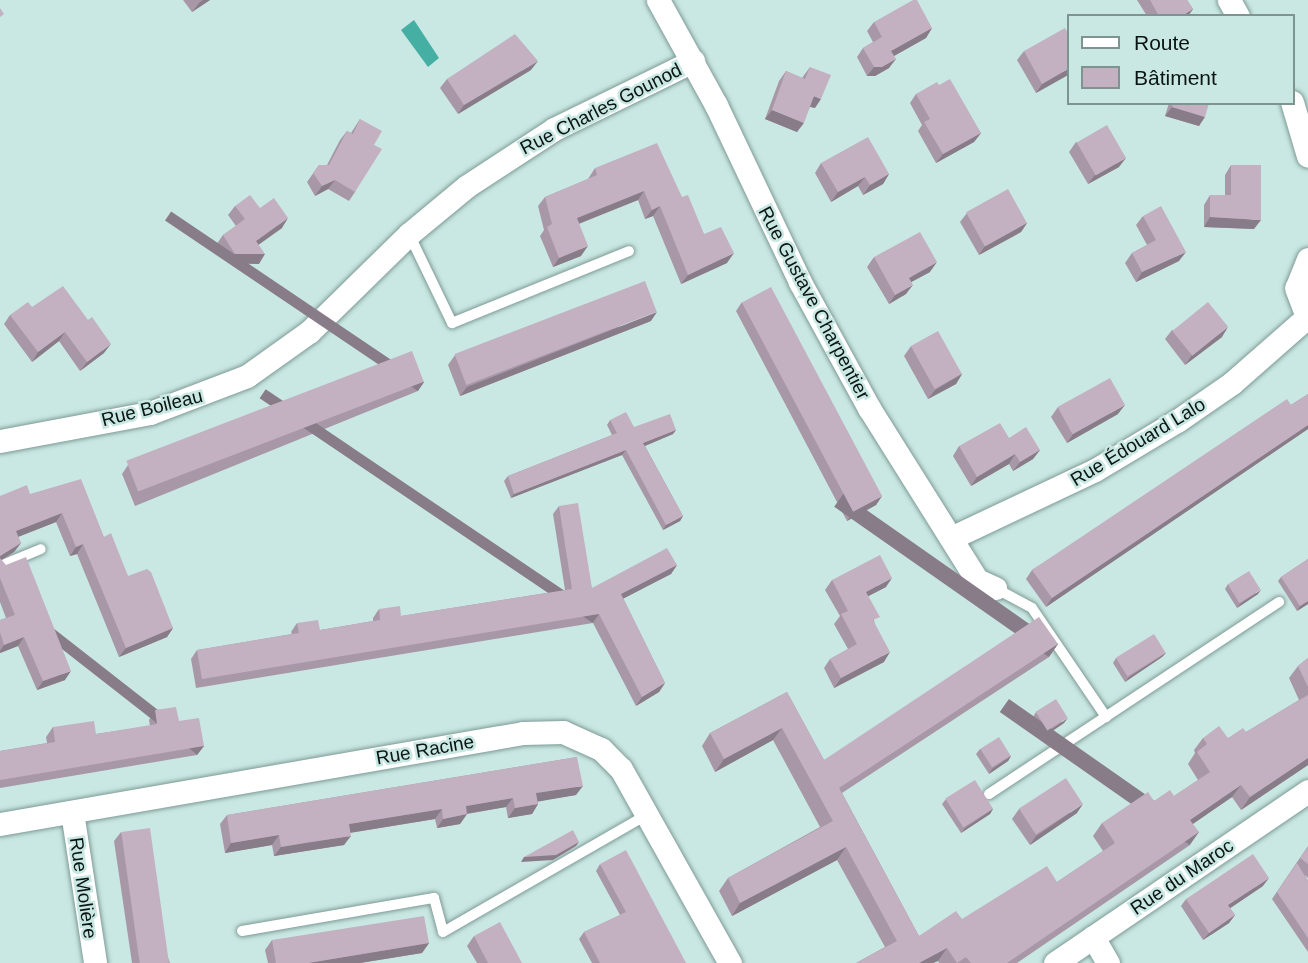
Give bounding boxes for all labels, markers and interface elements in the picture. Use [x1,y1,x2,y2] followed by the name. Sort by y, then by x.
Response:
[1066,14,1294,105] legend
[1134,31,1190,54] text: Route
[516,58,686,160] street label: Rue Charles Gounod
[1134,66,1217,89] text: Bâtiment
[753,203,875,403] street label: Rue Gustave Charpentier
[99,384,205,432] street label: Rue Boileau
[1066,393,1210,491] street label: Rue Édouard Lalo
[374,730,476,770] street label: Rue Racine
[1126,834,1238,920] street label: Rue du Maroc
[65,836,101,940] street label: Rue Molière

